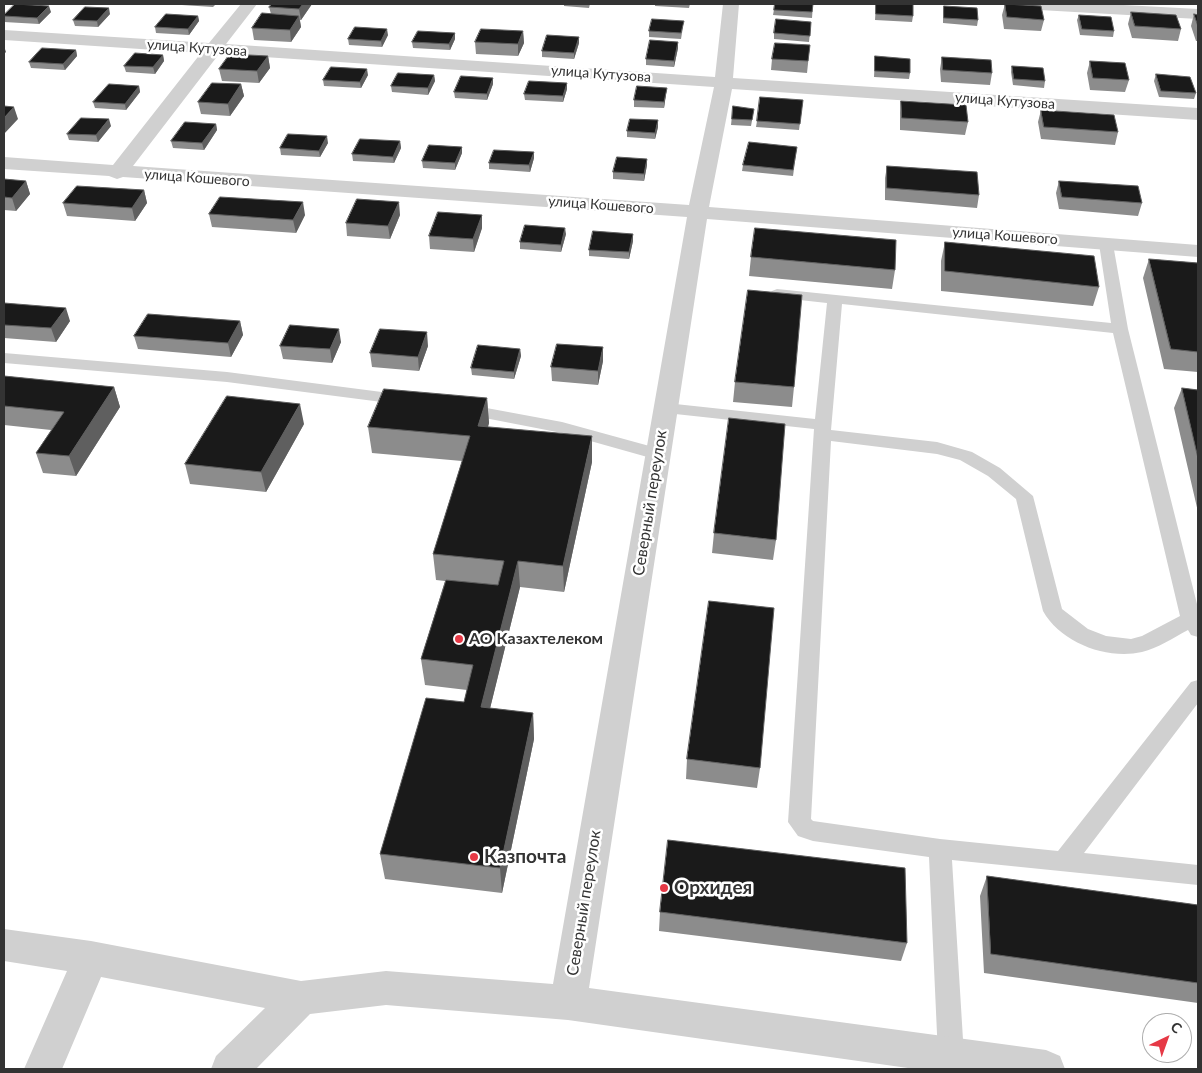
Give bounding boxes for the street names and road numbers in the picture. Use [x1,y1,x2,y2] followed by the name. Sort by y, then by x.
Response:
[146,36,248,60] street label: улица Кутузова
[550,62,652,86] street label: улица Кутузова
[954,89,1056,113] street label: улица Кутузова
[144,166,250,190] street label: улица Кошевого
[548,193,654,217] street label: улица Кошевого
[952,224,1058,248] street label: улица Кошевого
[629,429,671,577] street label: Северный переулок
[563,829,605,977] street label: Северный переулок

